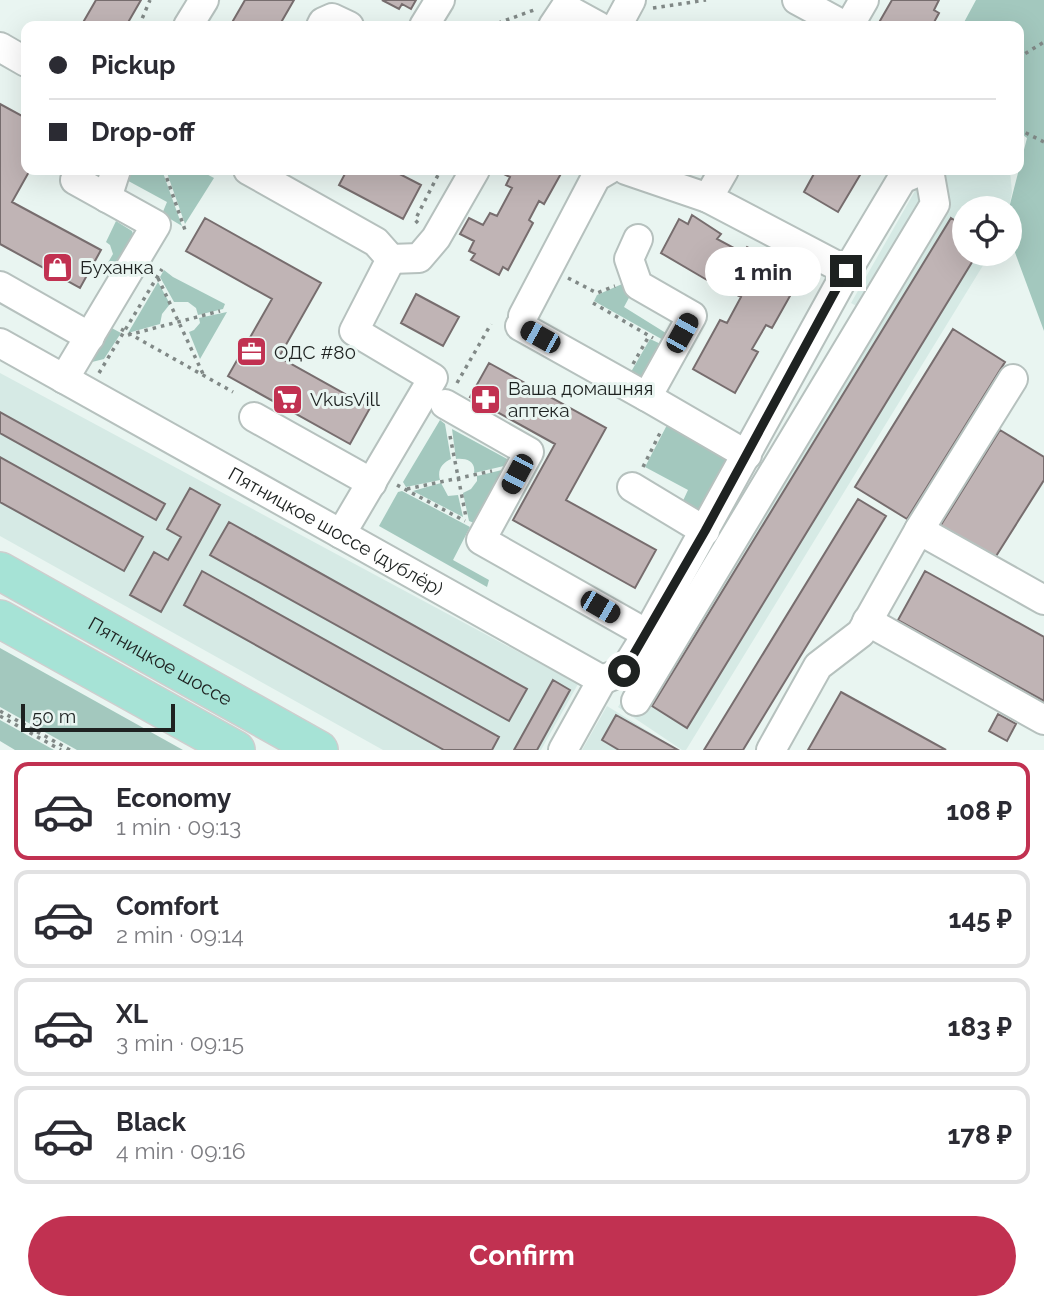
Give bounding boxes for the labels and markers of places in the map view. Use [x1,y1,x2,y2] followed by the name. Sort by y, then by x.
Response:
[40,250,74,284] shop icon: Буханка
[80,256,154,278] place label: Буханка
[234,335,268,369] office icon: ОДС #80
[274,341,356,363] place label: ОДС #80
[508,377,653,421] place label: Ваша домашняя аптека
[270,382,304,416] supermarket icon: VkusVill
[468,382,502,416] pharmacy icon: Ваша домашняя аптека
[310,388,381,410] place label: VkusVill

